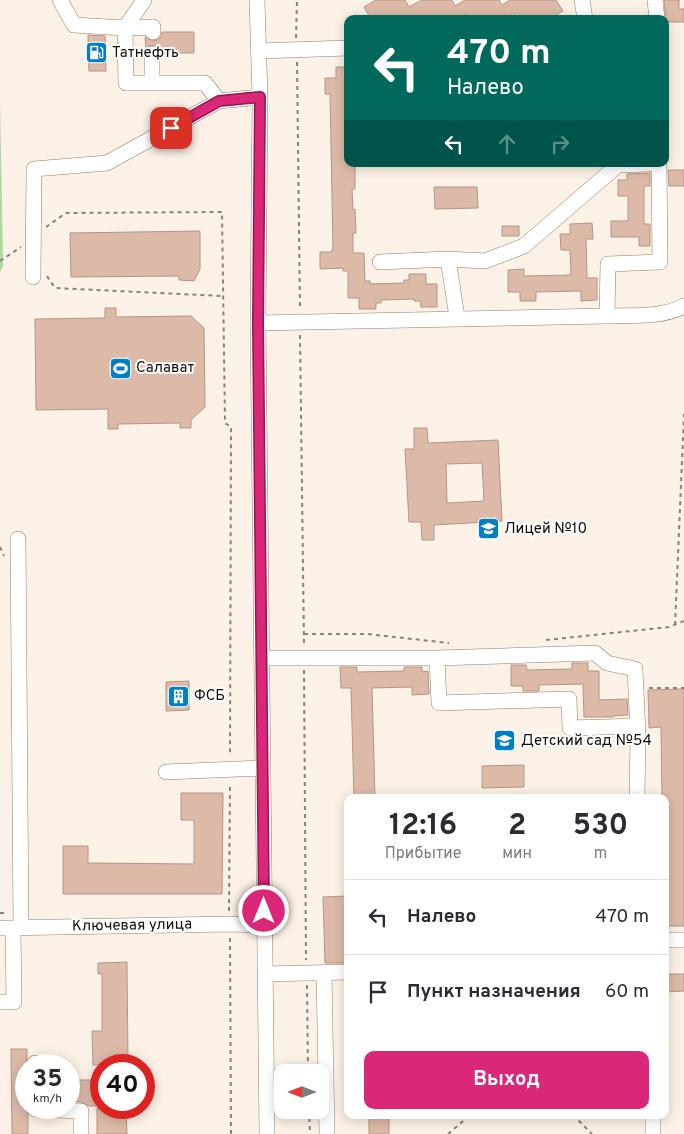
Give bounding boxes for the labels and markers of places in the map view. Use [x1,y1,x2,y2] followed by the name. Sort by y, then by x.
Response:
[84,41,108,65] fuel station icon: Татнефть
[112,44,179,63] place label: Татнефть
[150,107,192,149] pin
[108,356,132,380] sports icon: Салават
[136,359,194,378] place label: Салават
[476,517,500,541] school or university icon: Лицей №10
[504,520,587,539] place label: Лицей №10
[166,684,190,708] building icon: ФСБ
[194,687,225,706] place label: ФСБ
[493,729,517,753] school or university icon: Детский сад №54
[521,732,652,751] place label: Детский сад №54

